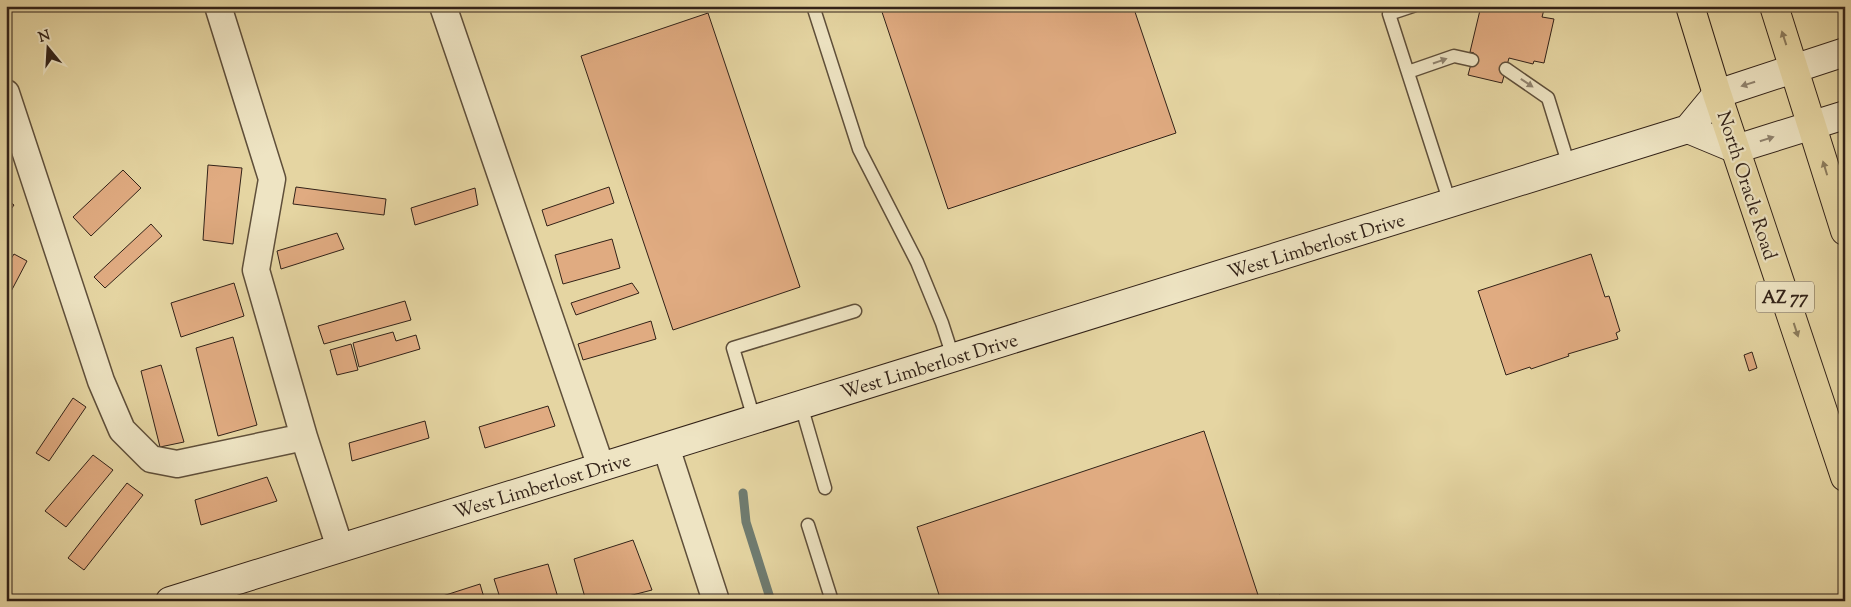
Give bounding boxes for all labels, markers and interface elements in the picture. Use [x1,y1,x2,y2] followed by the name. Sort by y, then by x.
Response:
[22,22,72,72] north arrow
[36,26,53,49] text: N
[1780,30,1787,45] one-way arrow
[1432,57,1447,65] one-way arrow
[1520,78,1534,88] one-way arrow
[1741,81,1756,89] one-way arrow
[1709,108,1783,264] street label: North Oracle Road
[1759,135,1774,142] one-way arrow
[1820,161,1828,176] one-way arrow
[1225,208,1409,287] street label: West Limberlost Drive
[1756,282,1814,312] road number: AZ 77
[1792,323,1800,338] one-way arrow
[838,328,1022,407] street label: West Limberlost Drive
[451,448,635,527] street label: West Limberlost Drive

